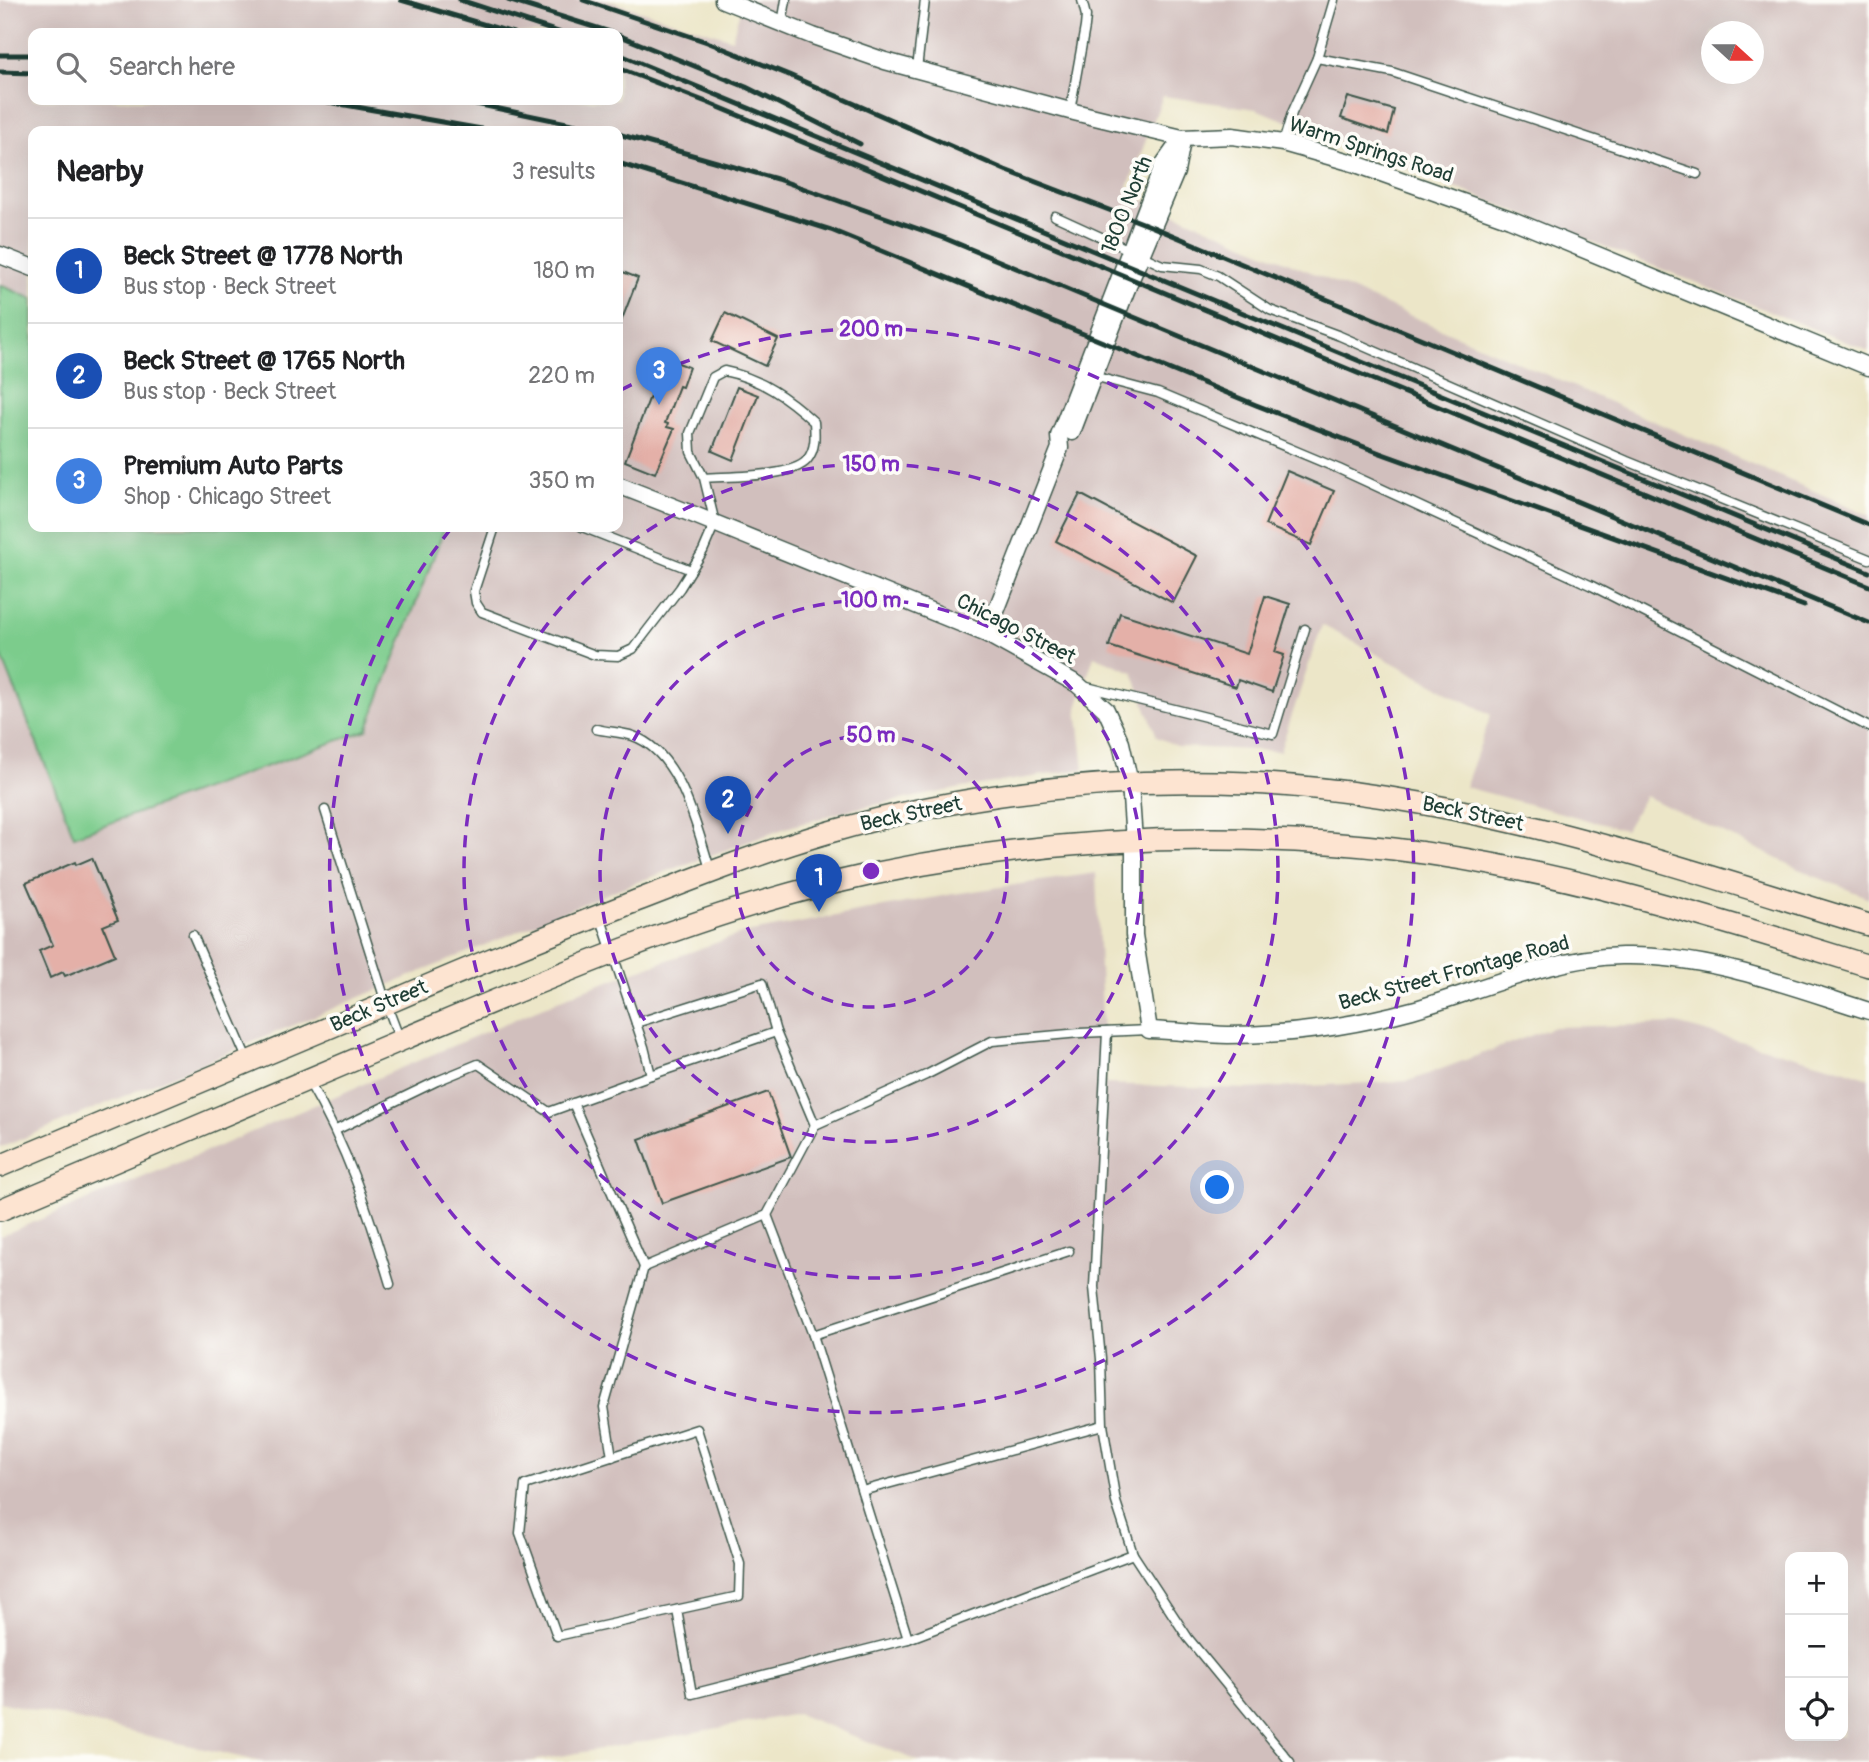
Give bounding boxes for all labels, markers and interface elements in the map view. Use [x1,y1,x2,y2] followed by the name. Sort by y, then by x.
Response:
[1701,21,1764,84] north arrow
[28,28,623,105] search box
[52,48,90,86] icon: search
[108,51,235,83] text: Search here
[1285,111,1457,189] street label: Warm Springs Road
[1095,152,1159,258] street label: 1800 North
[56,153,143,190] text: Nearby
[512,157,595,186] text: 3 results
[123,240,403,272] text: Beck Street @ 1778 North
[75,256,84,285] text: 1
[533,256,595,285] text: 180 m
[123,272,336,301] text: Bus stop · Beck Street
[839,316,903,343] text: 200 m
[123,345,405,377] text: Beck Street @ 1765 North
[636,347,682,405] pin: 3
[73,361,85,390] text: 2
[528,361,595,390] text: 220 m
[123,377,336,406] text: Bus stop · Beck Street
[123,450,343,482] text: Premium Auto Parts
[842,451,900,478] text: 150 m
[73,466,85,495] text: 3
[529,466,595,495] text: 350 m
[123,482,331,511] text: Shop · Chicago Street
[841,587,901,614] text: 100 m
[952,587,1081,671] street label: Chicago Street
[847,722,896,749] text: 50 m
[705,776,751,834] pin: 2
[858,790,965,838] street label: Beck Street
[1420,790,1527,838] street label: Beck Street
[796,854,842,912] pin: 1
[859,859,883,883] centre of rings
[1336,929,1572,1017] street label: Beck Street Frontage Road
[326,973,432,1039] street label: Beck Street
[1200,1170,1234,1204] your location
[1785,1552,1848,1741] map controls
[1785,1552,1848,1615] button: +
[1785,1615,1848,1678] button: −
[1785,1678,1848,1741] button: locate

